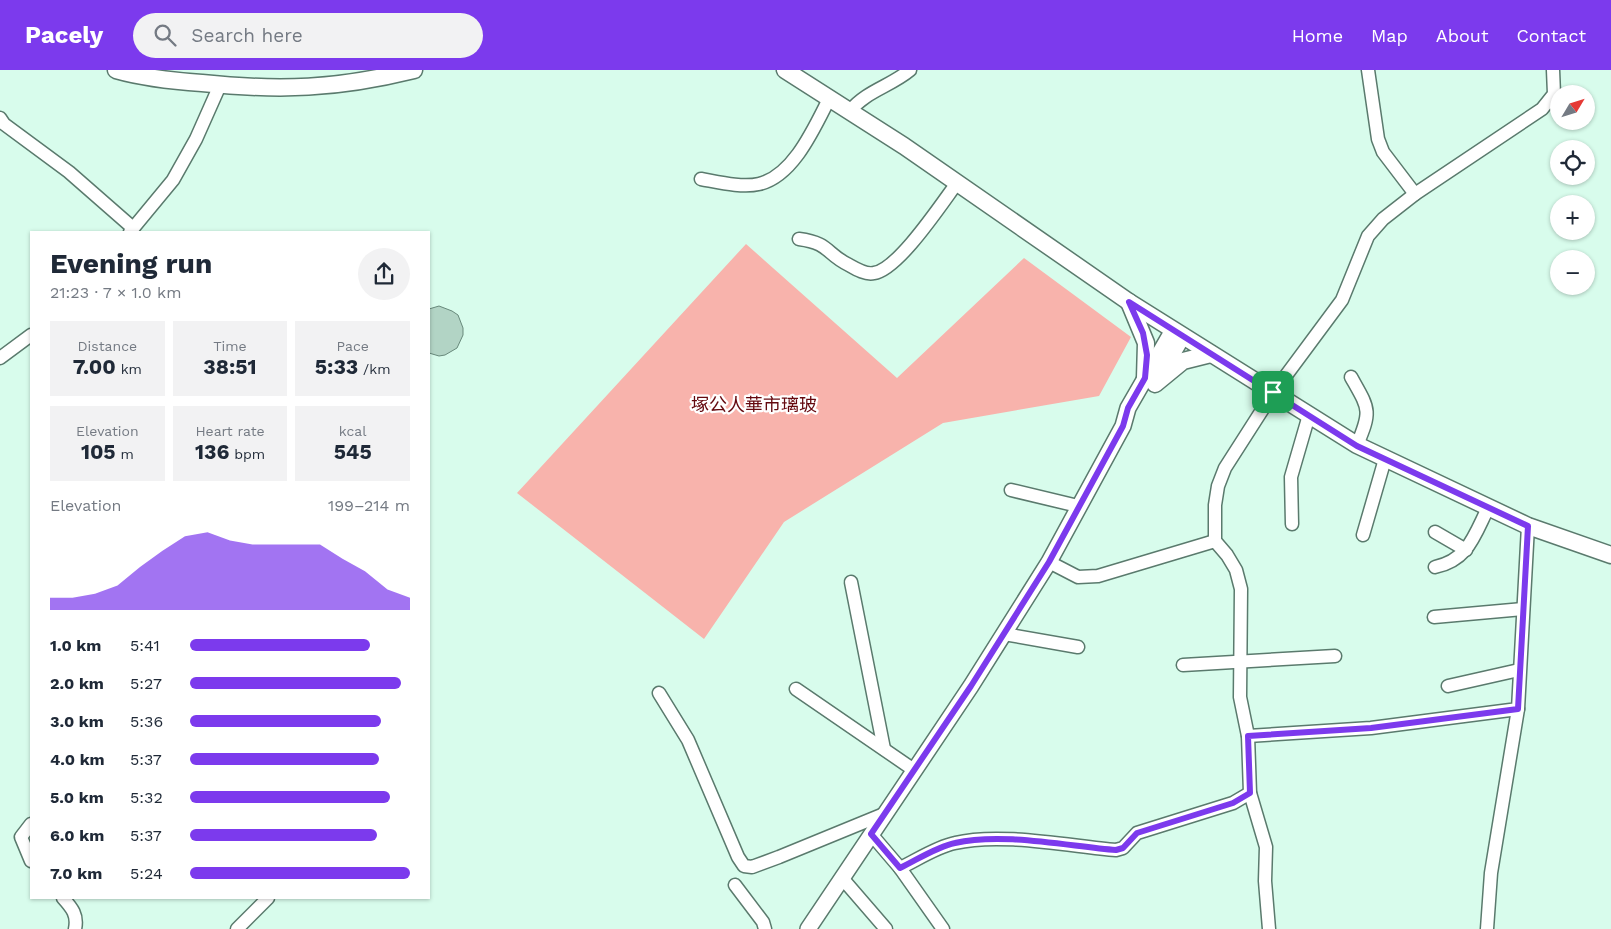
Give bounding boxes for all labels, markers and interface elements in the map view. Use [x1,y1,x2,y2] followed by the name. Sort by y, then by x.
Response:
[133,13,483,58] search box
[25,21,103,49] text: Pacely
[151,21,179,49] icon: search
[191,24,303,47] text: Search here
[1292,25,1343,46] text: Home
[1371,25,1408,46] text: Map
[1436,25,1488,46] text: About
[1516,25,1586,46] text: Contact
[1550,85,1595,130] north arrow
[1550,85,1595,295] map controls
[1550,140,1595,185] button: locate
[1550,195,1595,240] button: +
[50,247,212,280] text: Evening run
[358,248,410,300] button: share
[1550,250,1595,295] button: −
[50,283,181,302] text: 21:23 · 7 × 1.0 km
[78,338,137,354] text: Distance
[213,338,247,354] text: Time
[336,338,369,354] text: Pace
[73,354,116,379] text: 7.00
[203,354,257,379] text: 38:51
[315,354,358,379] text: 5:33
[116,361,142,377] text: km
[358,361,391,377] text: /km
[1252,371,1294,413] pin
[1259,378,1287,406] icon: arrive
[691,394,817,415] park label: 塚公人華市璃玻
[76,423,139,439] text: Elevation
[195,423,265,439] text: Heart rate
[339,423,367,439] text: kcal
[81,439,116,464] text: 105
[195,439,229,464] text: 136
[334,439,372,464] text: 545
[116,446,134,462] text: m
[229,446,265,462] text: bpm
[50,496,121,515] text: Elevation
[328,496,410,515] text: 199–214 m
[50,636,101,655] text: 1.0 km
[130,636,160,655] text: 5:41
[50,674,104,693] text: 2.0 km
[130,674,162,693] text: 5:27
[50,712,104,731] text: 3.0 km
[130,712,163,731] text: 5:36
[50,750,105,769] text: 4.0 km
[130,750,162,769] text: 5:37
[50,788,104,807] text: 5.0 km
[130,788,163,807] text: 5:32
[50,826,104,845] text: 6.0 km
[130,826,162,845] text: 5:37
[50,864,102,883] text: 7.0 km
[130,864,163,883] text: 5:24

